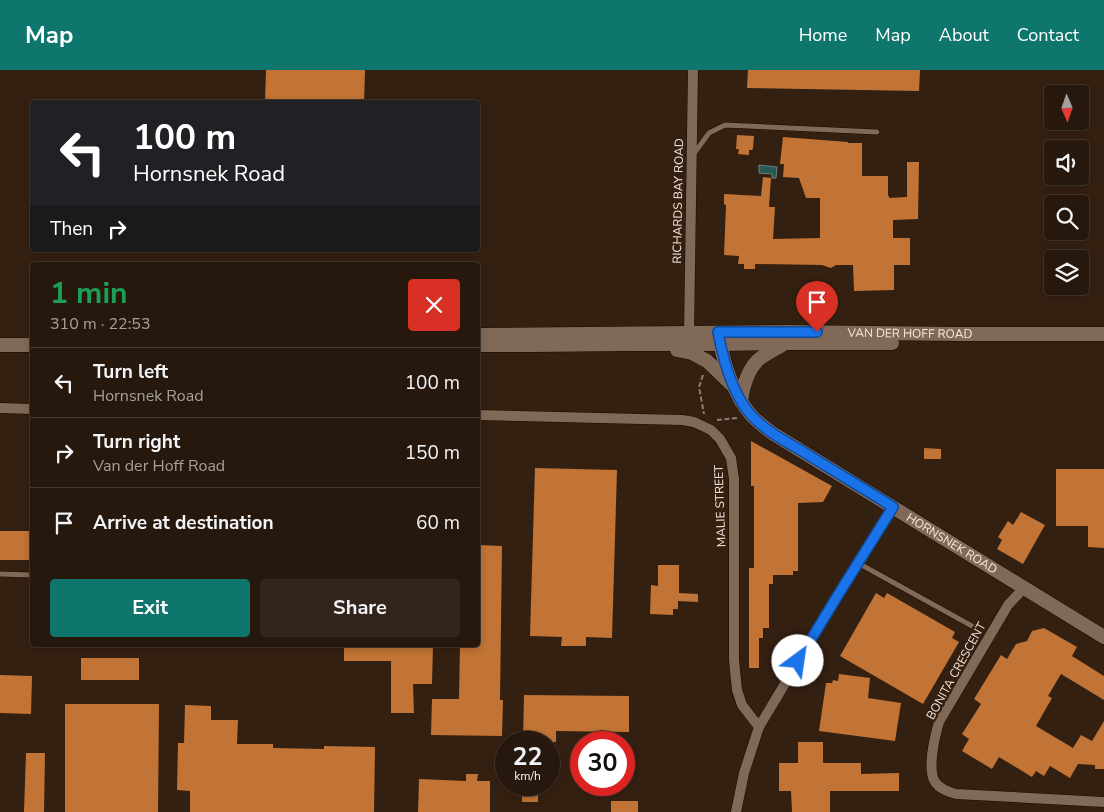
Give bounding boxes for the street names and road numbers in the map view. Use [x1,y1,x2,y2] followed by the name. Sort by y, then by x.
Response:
[669,138,687,264] street label: RICHARDS BAY ROAD
[847,325,972,342] street label: VAN DER HOFF ROAD
[711,464,729,547] street label: MALIE STREET
[903,510,1000,578] street label: HORNSNEK ROAD
[923,619,990,723] street label: BONITA CRESCENT

